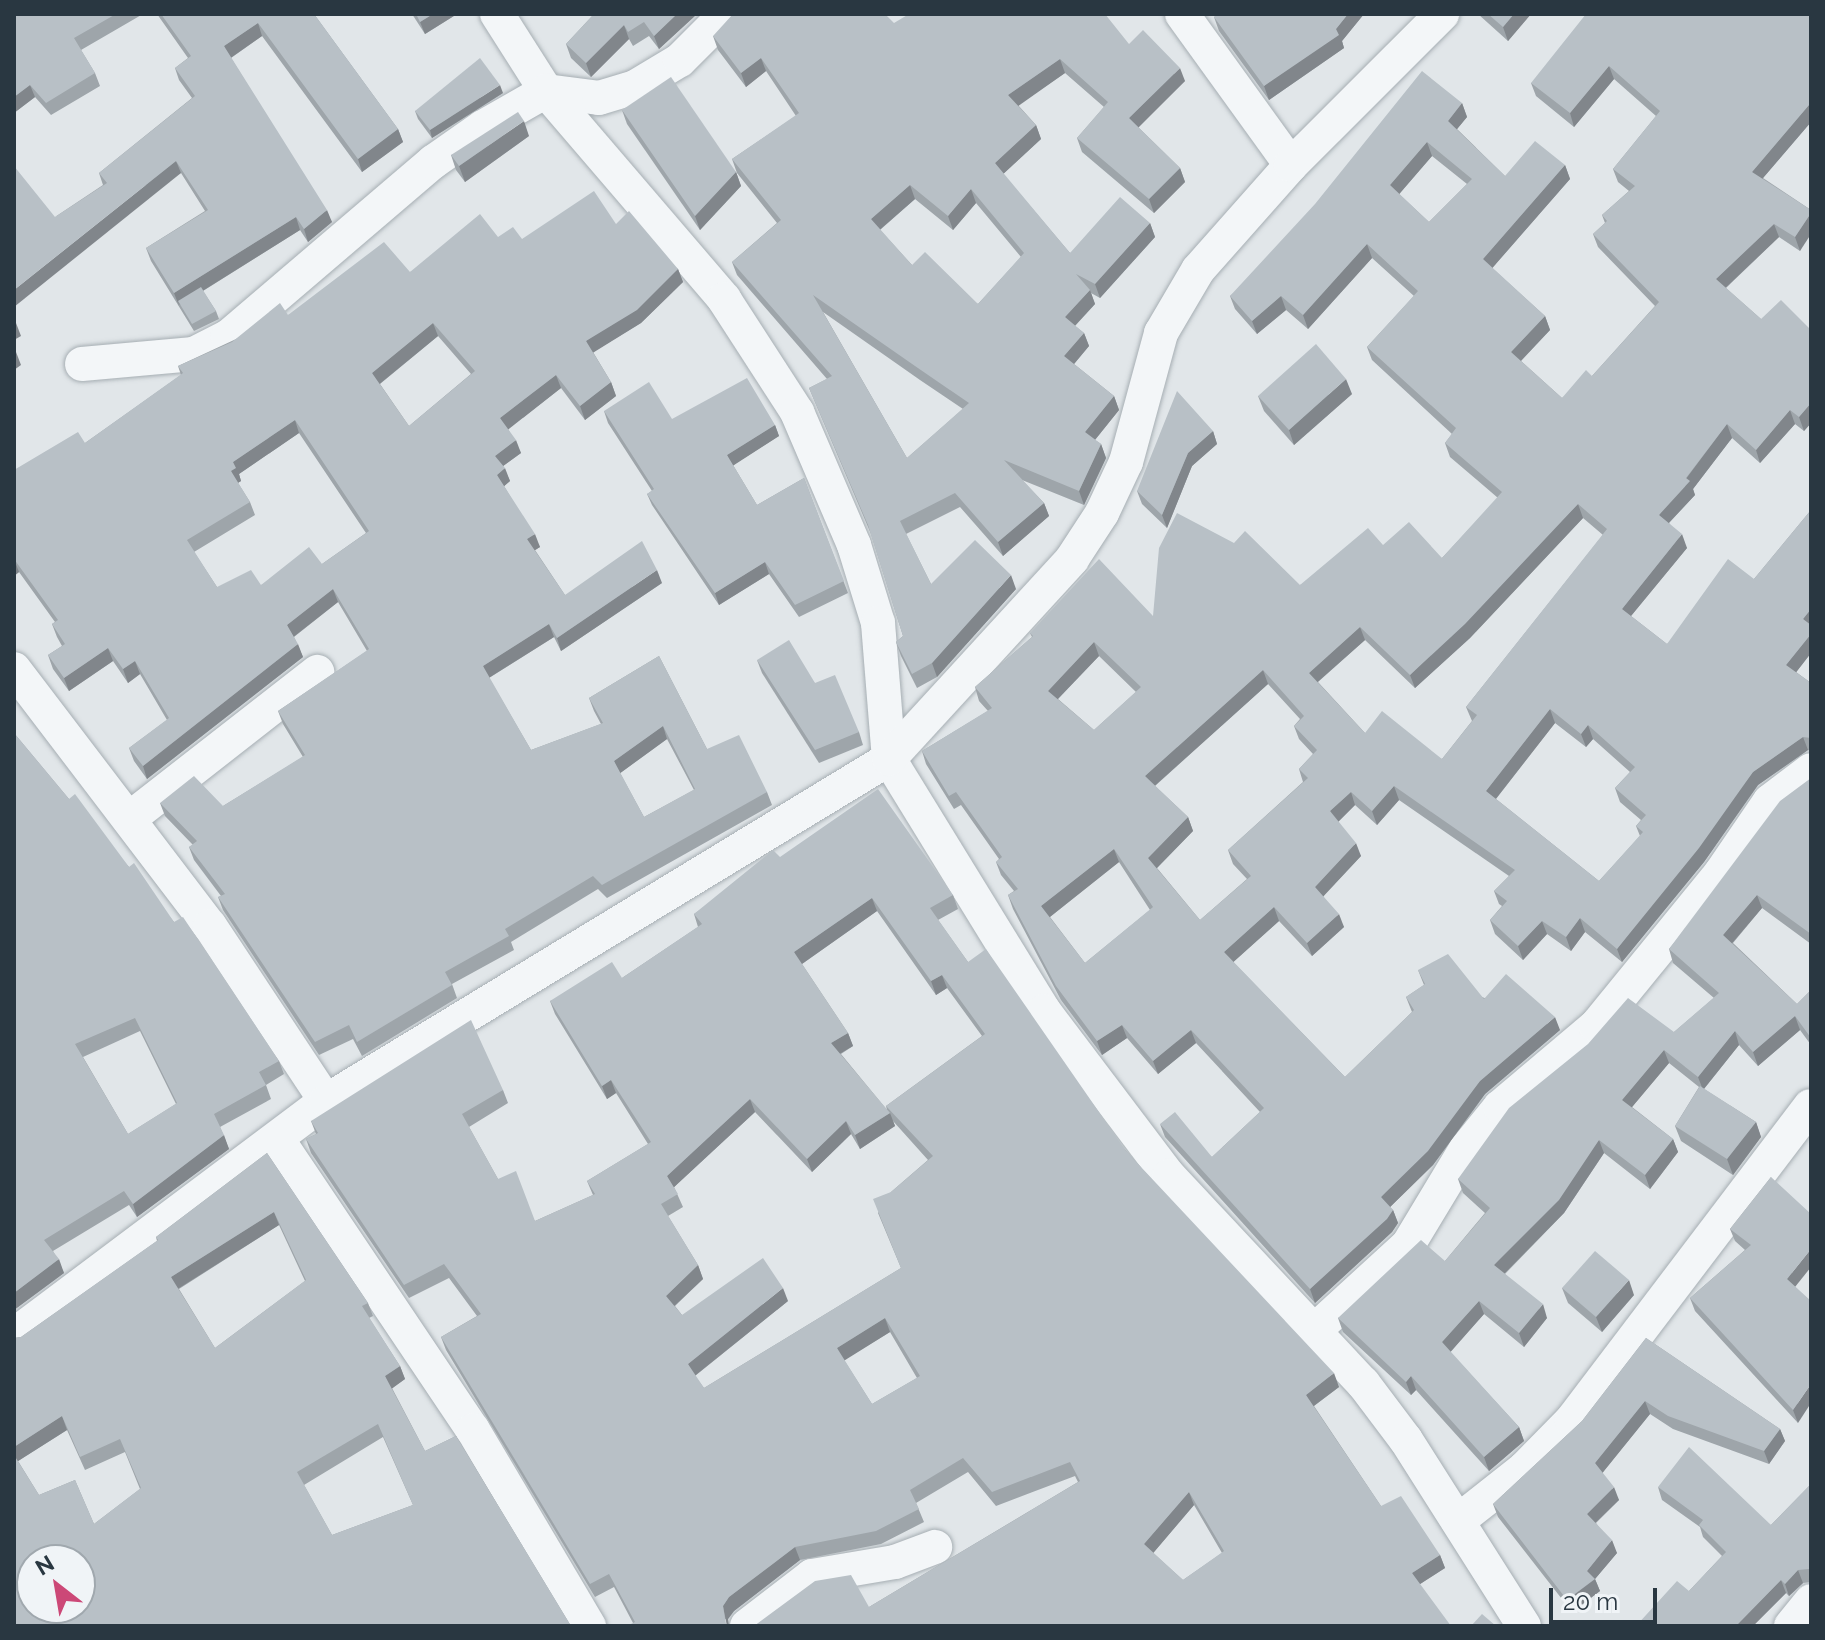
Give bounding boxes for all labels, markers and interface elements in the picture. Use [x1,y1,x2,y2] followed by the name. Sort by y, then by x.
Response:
[16,1544,96,1624] north arrow
[31,1550,59,1581] text: N
[1553,1572,1661,1622] scale bar
[1563,1587,1618,1616] text: 20 m

